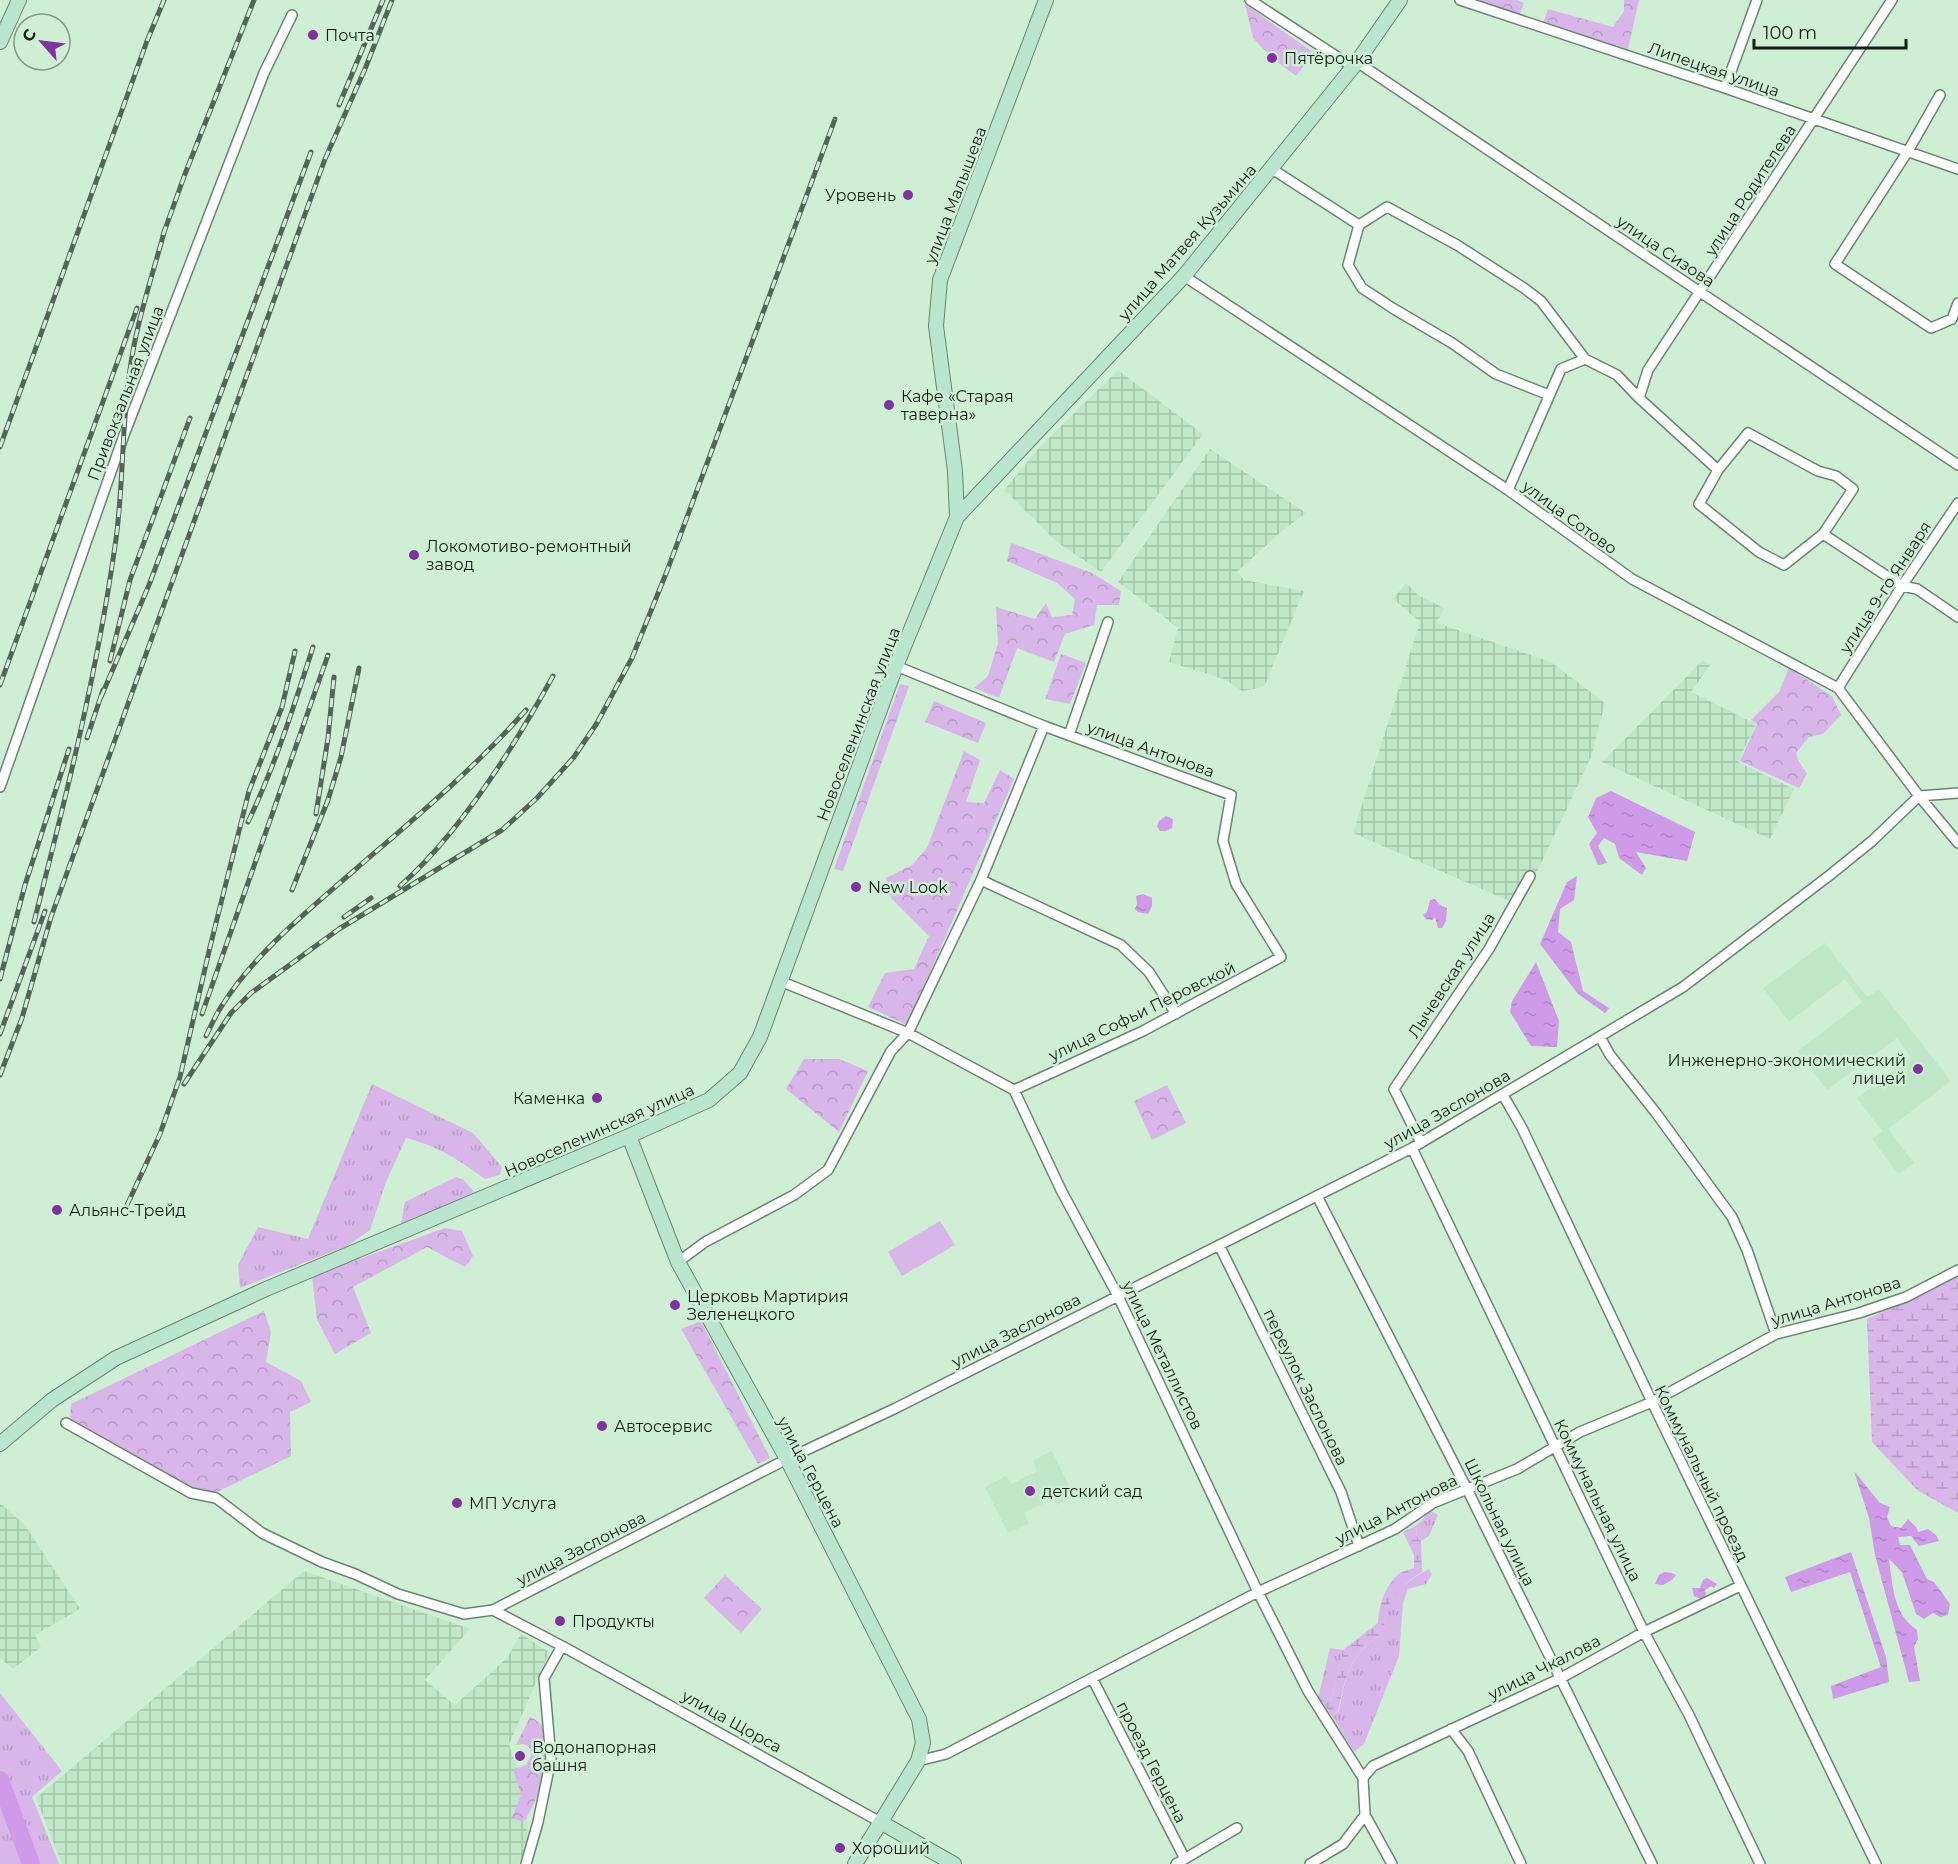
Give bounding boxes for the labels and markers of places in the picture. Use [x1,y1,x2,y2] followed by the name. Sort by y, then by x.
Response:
[325,26,375,45] place label: Почта
[306,28,320,42] marker: Почта
[1284,49,1373,68] place label: Пятёрочка
[1265,51,1279,65] marker: Пятёрочка
[825,186,896,205] place label: Уровень
[901,188,915,202] marker: Уровень
[901,387,1014,424] place label: Кафе «Старая таверна»
[882,398,896,412] marker: Кафе «Старая таверна»
[426,537,632,574] place label: Локомотиво-ремонтный завод
[407,548,421,562] marker: Локомотиво-ремонтный завод
[868,878,948,897] place label: New Look
[849,880,863,894] marker: New Look
[1668,1051,1906,1088] place label: Инженерно-экономический лицей
[1911,1062,1925,1076] marker: Инженерно-экономический лицей
[513,1089,585,1108] place label: Каменка
[590,1091,604,1105] marker: Каменка
[69,1201,186,1220] place label: Альянс-Трейд
[50,1203,64,1217] marker: Альянс-Трейд
[687,1287,849,1324] place label: Церковь Мартирия Зеленецкого
[668,1298,682,1312] marker: Церковь Мартирия Зеленецкого
[614,1417,712,1436] place label: Автосервис
[595,1419,609,1433] marker: Автосервис
[1042,1482,1142,1501] place label: детский сад
[1023,1484,1037,1498] marker: детский сад
[469,1494,556,1513] place label: МП Услуга
[450,1496,464,1510] marker: МП Услуга
[572,1612,655,1631] place label: Продукты
[553,1614,567,1628] marker: Продукты
[532,1738,657,1775] place label: Водонапорная башня
[513,1749,527,1763] marker: Водонапорная башня
[852,1839,930,1858] place label: Хороший
[833,1841,847,1855] marker: Хороший

